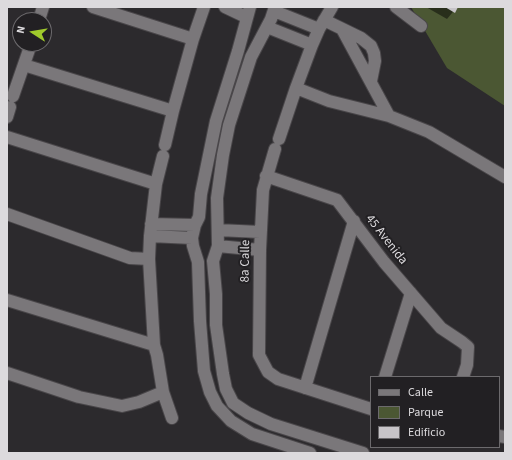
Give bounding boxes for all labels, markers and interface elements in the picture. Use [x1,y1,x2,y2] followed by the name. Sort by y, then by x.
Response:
[12,12,52,52] north arrow
[13,24,29,35] text: N
[362,212,410,268] street label: 45 Avenida
[238,240,254,282] street label: 8a Calle
[370,376,500,448] legend
[408,384,433,401] text: Calle
[408,404,444,421] text: Parque
[408,424,445,441] text: Edificio

